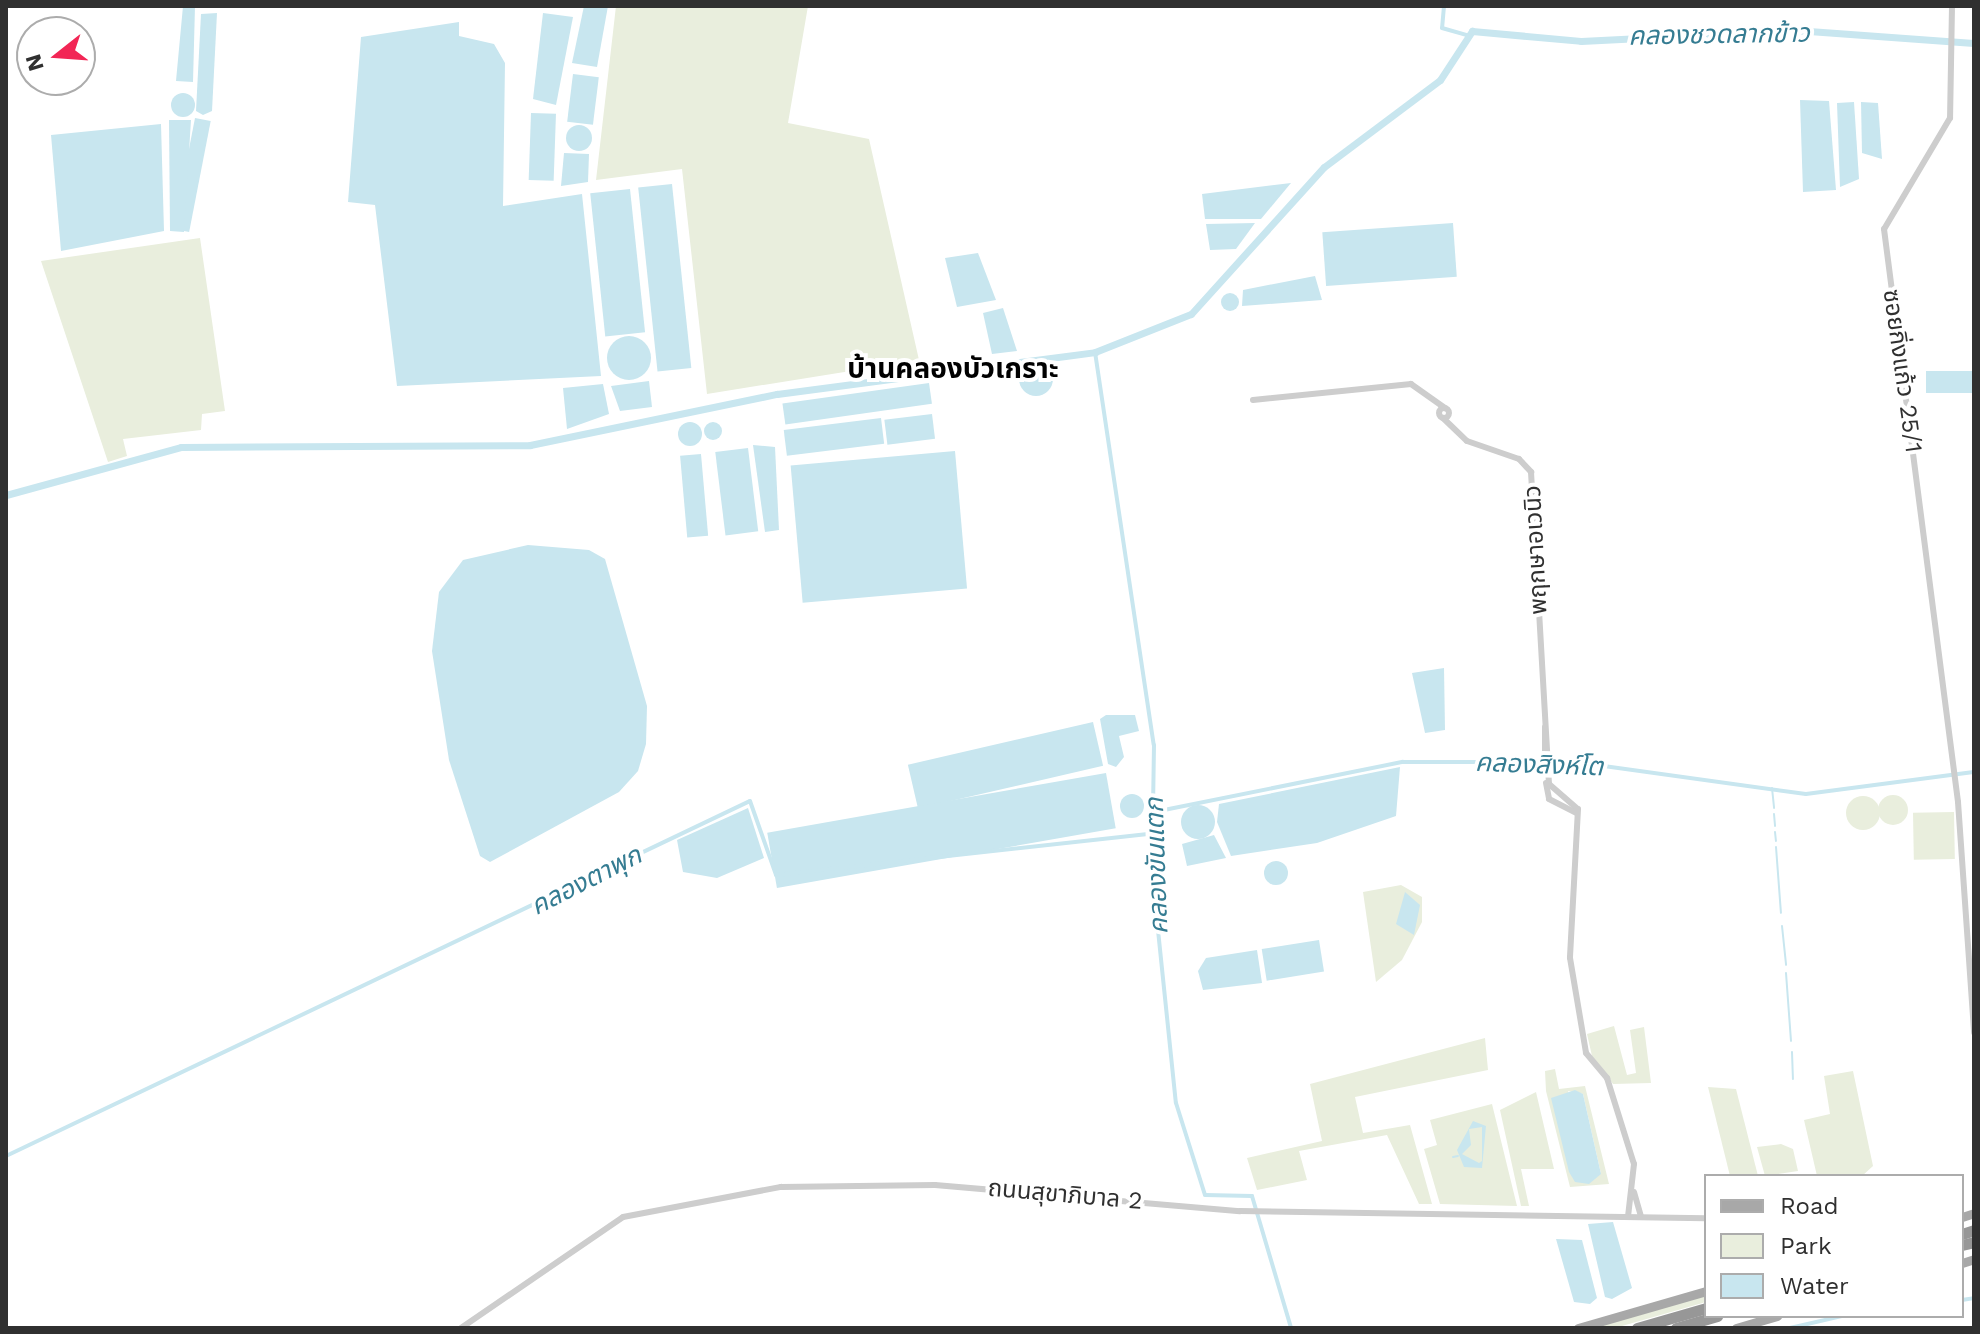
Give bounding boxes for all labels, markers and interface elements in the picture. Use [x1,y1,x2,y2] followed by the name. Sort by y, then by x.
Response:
[16,16,96,96] north arrow
[1628,18,1810,52] water label: คลองชวดลากข้าว
[20,51,49,74] text: N
[1876,288,1928,454] street label: ซอยกิ่งแก้ว 25/1
[847,352,1059,386] district label: บ้านคลองบัวเกราะ
[1518,485,1554,615] street label: พฤกษาอเวนิว
[1474,747,1604,783] water label: คลองสิงห์โต
[1139,797,1175,935] water label: คลองขันแตก
[525,840,647,922] water label: คลองตาพุก
[987,1174,1143,1216] street label: ถนนสุขาภิบาล 2
[1704,1174,1964,1318] legend
[1780,1192,1839,1220] text: Road
[1780,1232,1832,1260] text: Park
[1780,1272,1849,1300] text: Water

